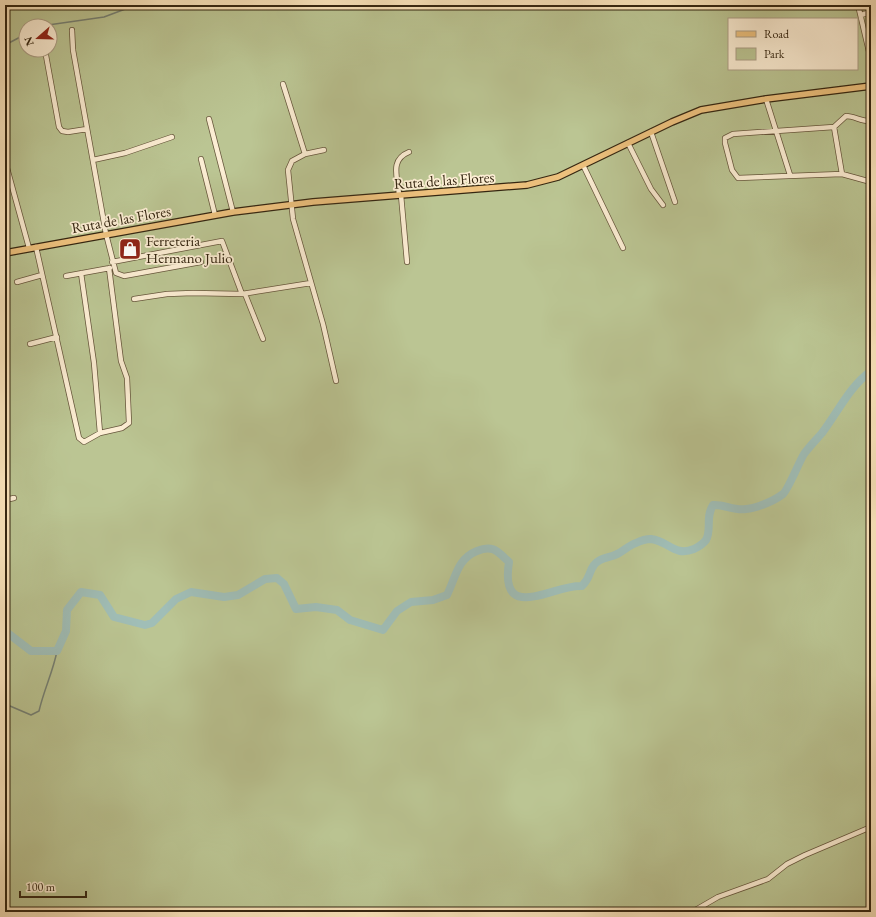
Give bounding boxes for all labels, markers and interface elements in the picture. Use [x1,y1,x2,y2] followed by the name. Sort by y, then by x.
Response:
[18,18,58,58] north arrow
[728,18,858,70] legend
[764,26,790,42] text: Road
[20,35,37,48] text: N
[764,46,785,62] text: Park
[393,167,495,193] street label: Ruta de las Flores
[70,201,172,237] street label: Ruta de las Flores
[146,231,233,267] place label: Ferreteria Hermano Julio
[117,236,143,262] shop icon: Ferreteria Hermano Julio
[20,873,86,899] scale bar
[26,879,56,895] text: 100 m

